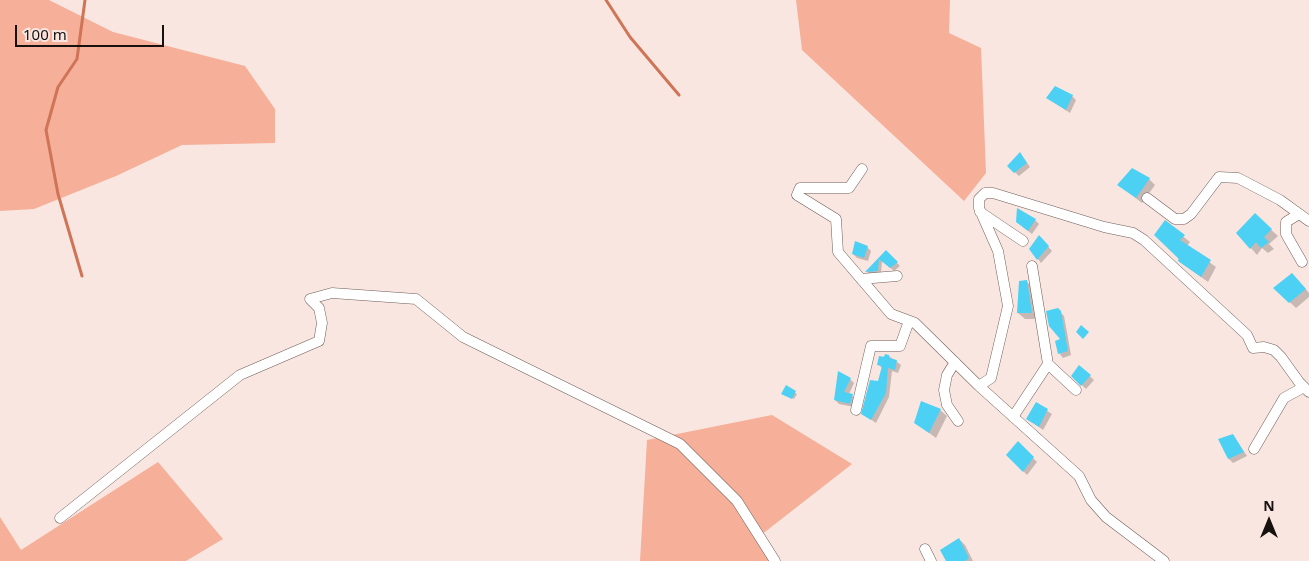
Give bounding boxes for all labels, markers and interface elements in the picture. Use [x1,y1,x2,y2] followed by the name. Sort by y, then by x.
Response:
[18,15,166,47] scale bar
[23,24,67,44] text: 100 m
[1244,496,1294,546] north arrow
[1263,496,1275,515] text: N

